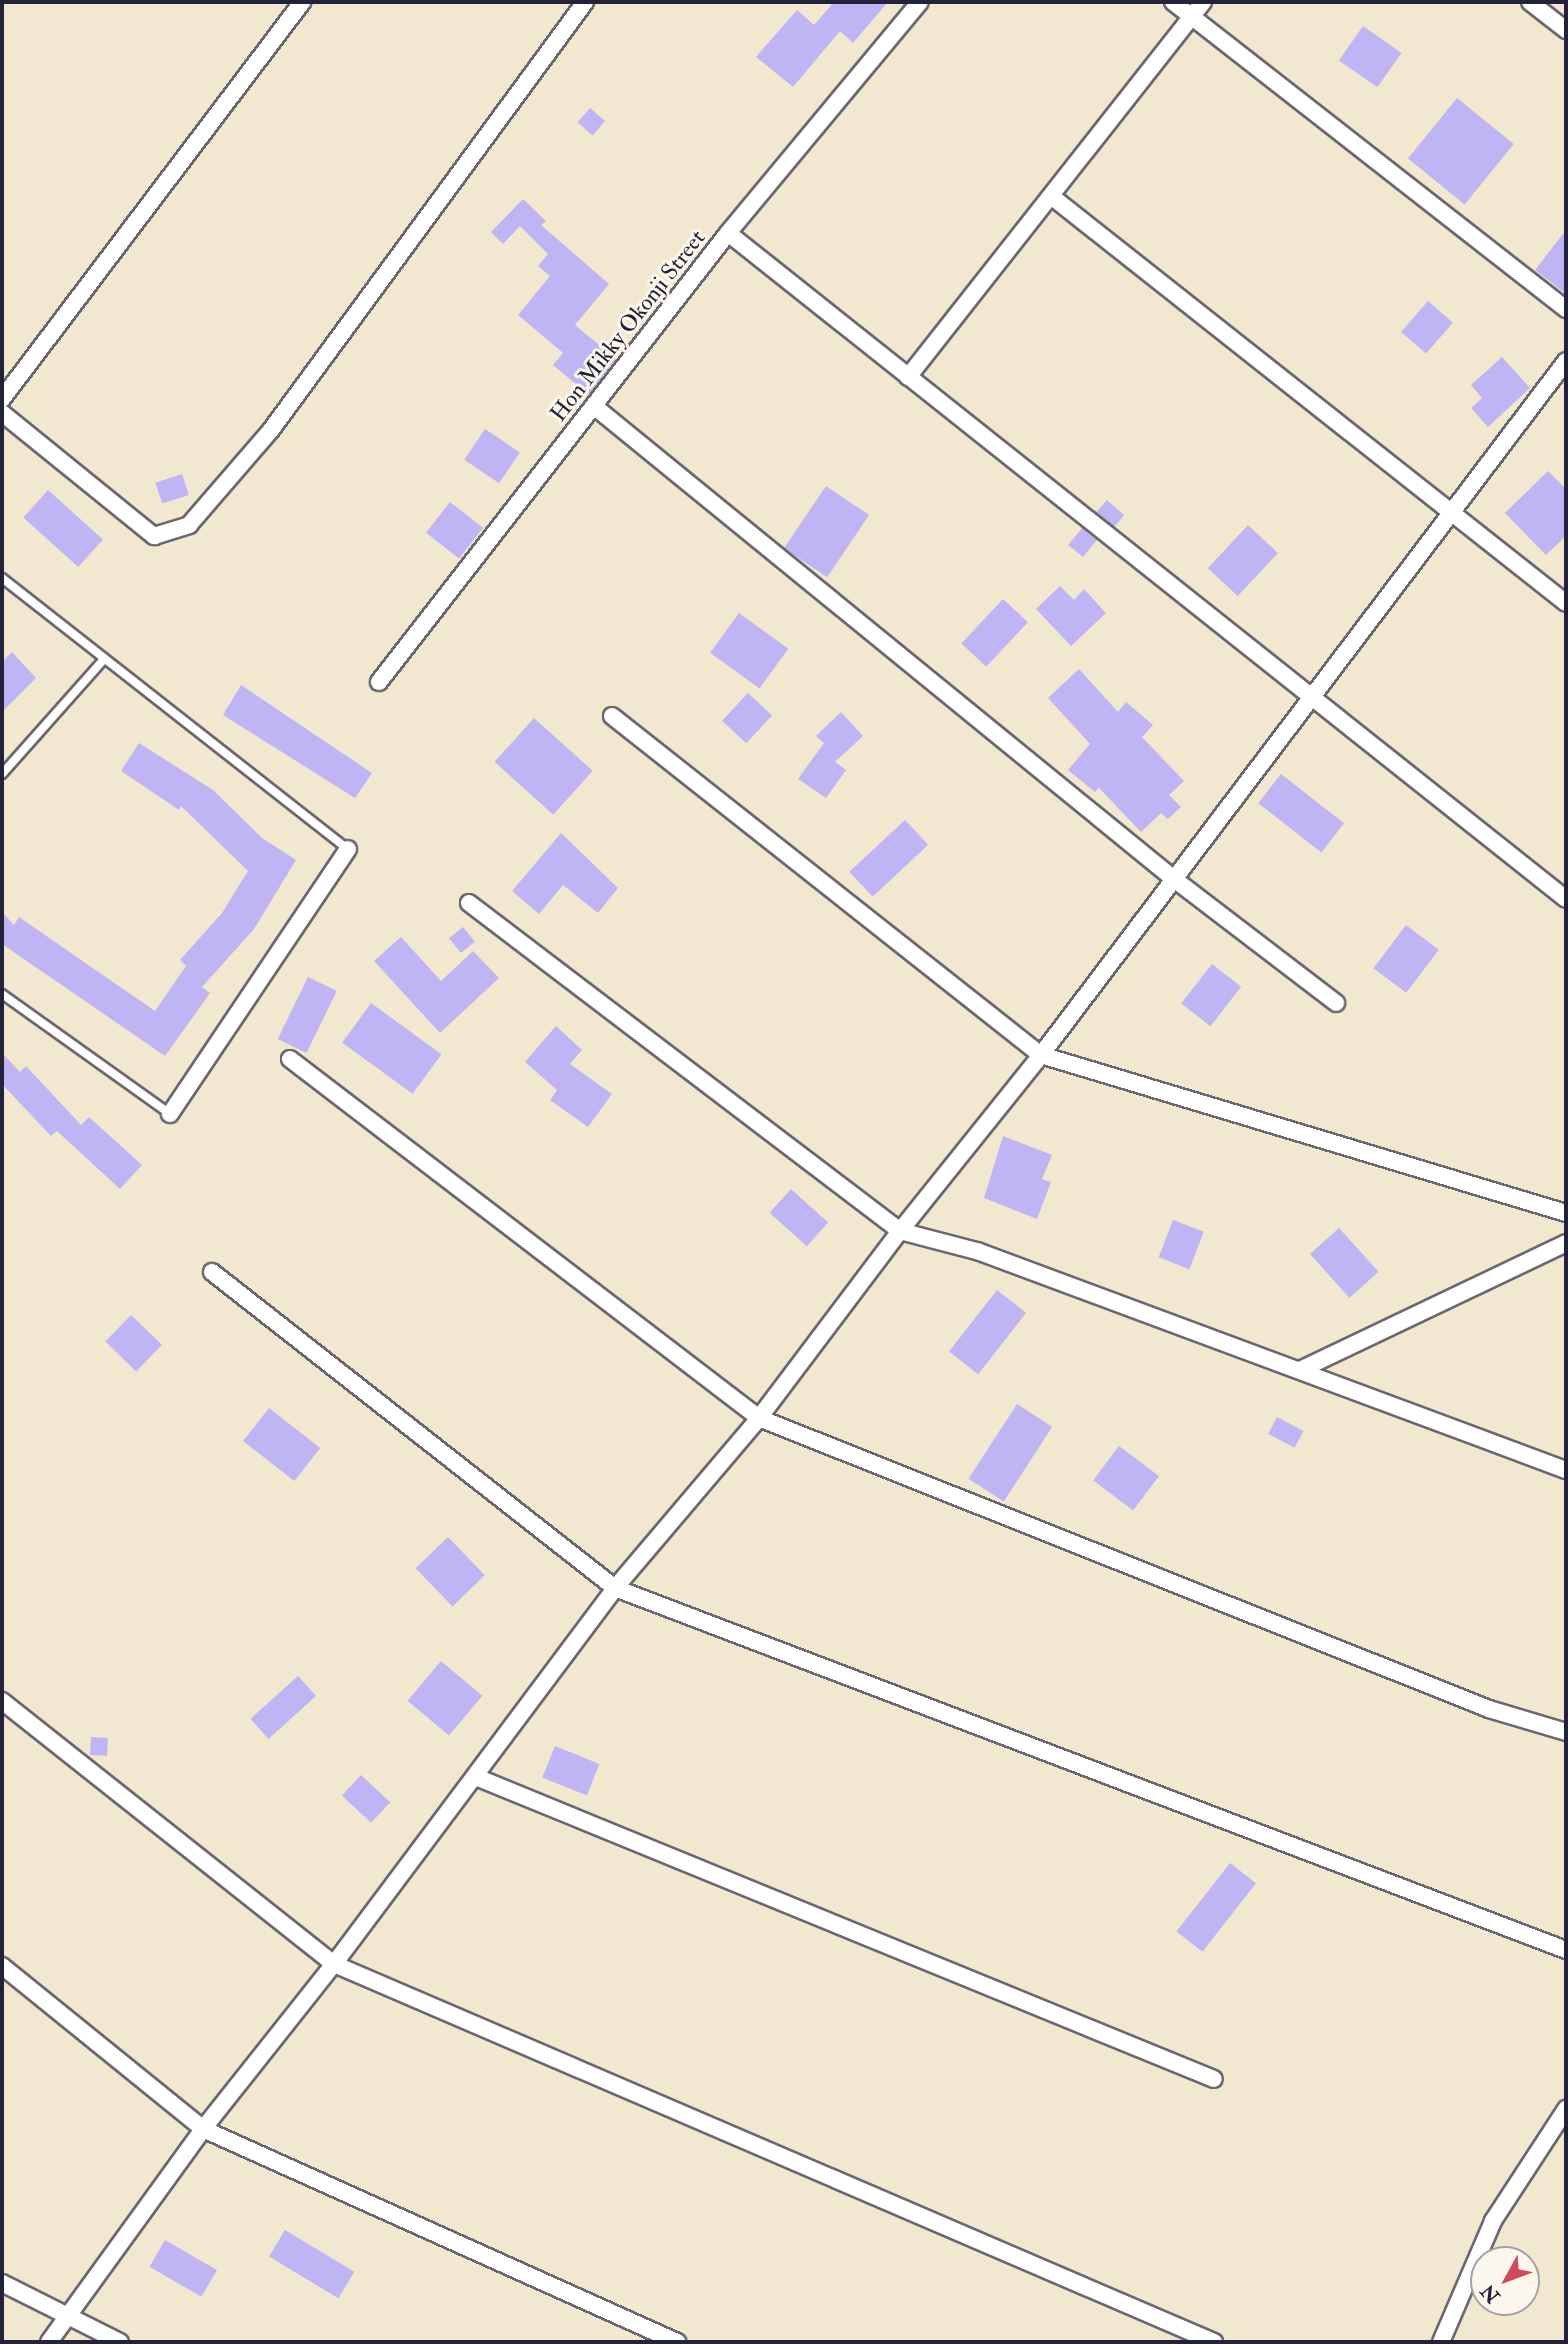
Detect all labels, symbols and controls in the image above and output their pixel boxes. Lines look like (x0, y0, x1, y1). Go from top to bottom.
street label: Hon Mikky Okonji Street (545, 225, 711, 427)
north arrow (1470, 2246, 1540, 2316)
text: N (1476, 2279, 1505, 2308)

